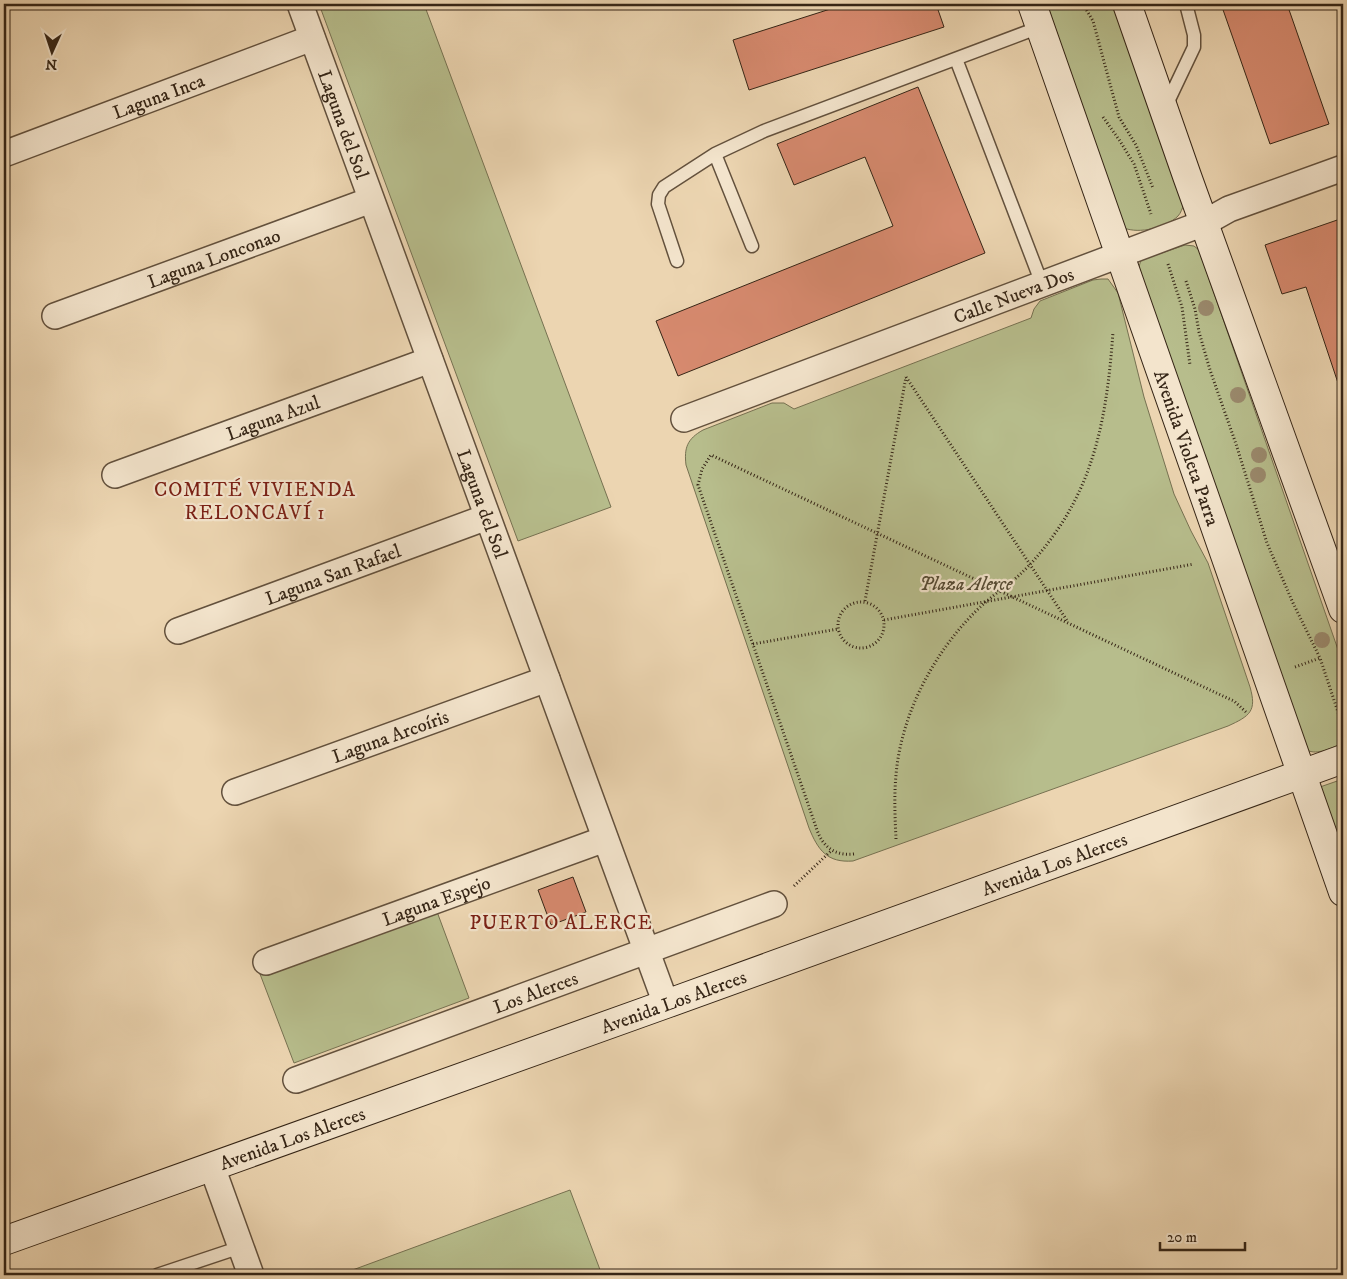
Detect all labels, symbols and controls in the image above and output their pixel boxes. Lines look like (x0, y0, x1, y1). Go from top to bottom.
north arrow (28, 28, 78, 78)
text: N (45, 55, 58, 73)
street label: Laguna del Sol (312, 67, 373, 183)
street label: Laguna Inca (110, 70, 208, 125)
street label: Laguna Lonconao (145, 224, 284, 294)
street label: Calle Nueva Dos (951, 263, 1077, 329)
street label: Avenida Violeta Parra (1148, 367, 1224, 529)
street label: Laguna Azul (224, 391, 323, 446)
street label: Laguna del Sol (451, 446, 512, 562)
district label: COMITÉ VIVIENDA RELONCAVÍ 1 (154, 478, 356, 526)
street label: Laguna San Rafael (262, 540, 405, 611)
park label: Plaza Alerce (919, 573, 1013, 596)
street label: Laguna Arcoíris (329, 706, 452, 769)
street label: Avenida Los Alerces (979, 828, 1131, 902)
street label: Laguna Espejo (379, 872, 494, 932)
district label: PUERTO ALERCE (469, 911, 653, 936)
street label: Avenida Los Alerces (598, 966, 750, 1039)
street label: Los Alerces (490, 967, 581, 1019)
street label: Avenida Los Alerces (217, 1103, 368, 1176)
scale bar (1160, 1219, 1244, 1251)
text: 20 m (1167, 1228, 1197, 1247)

